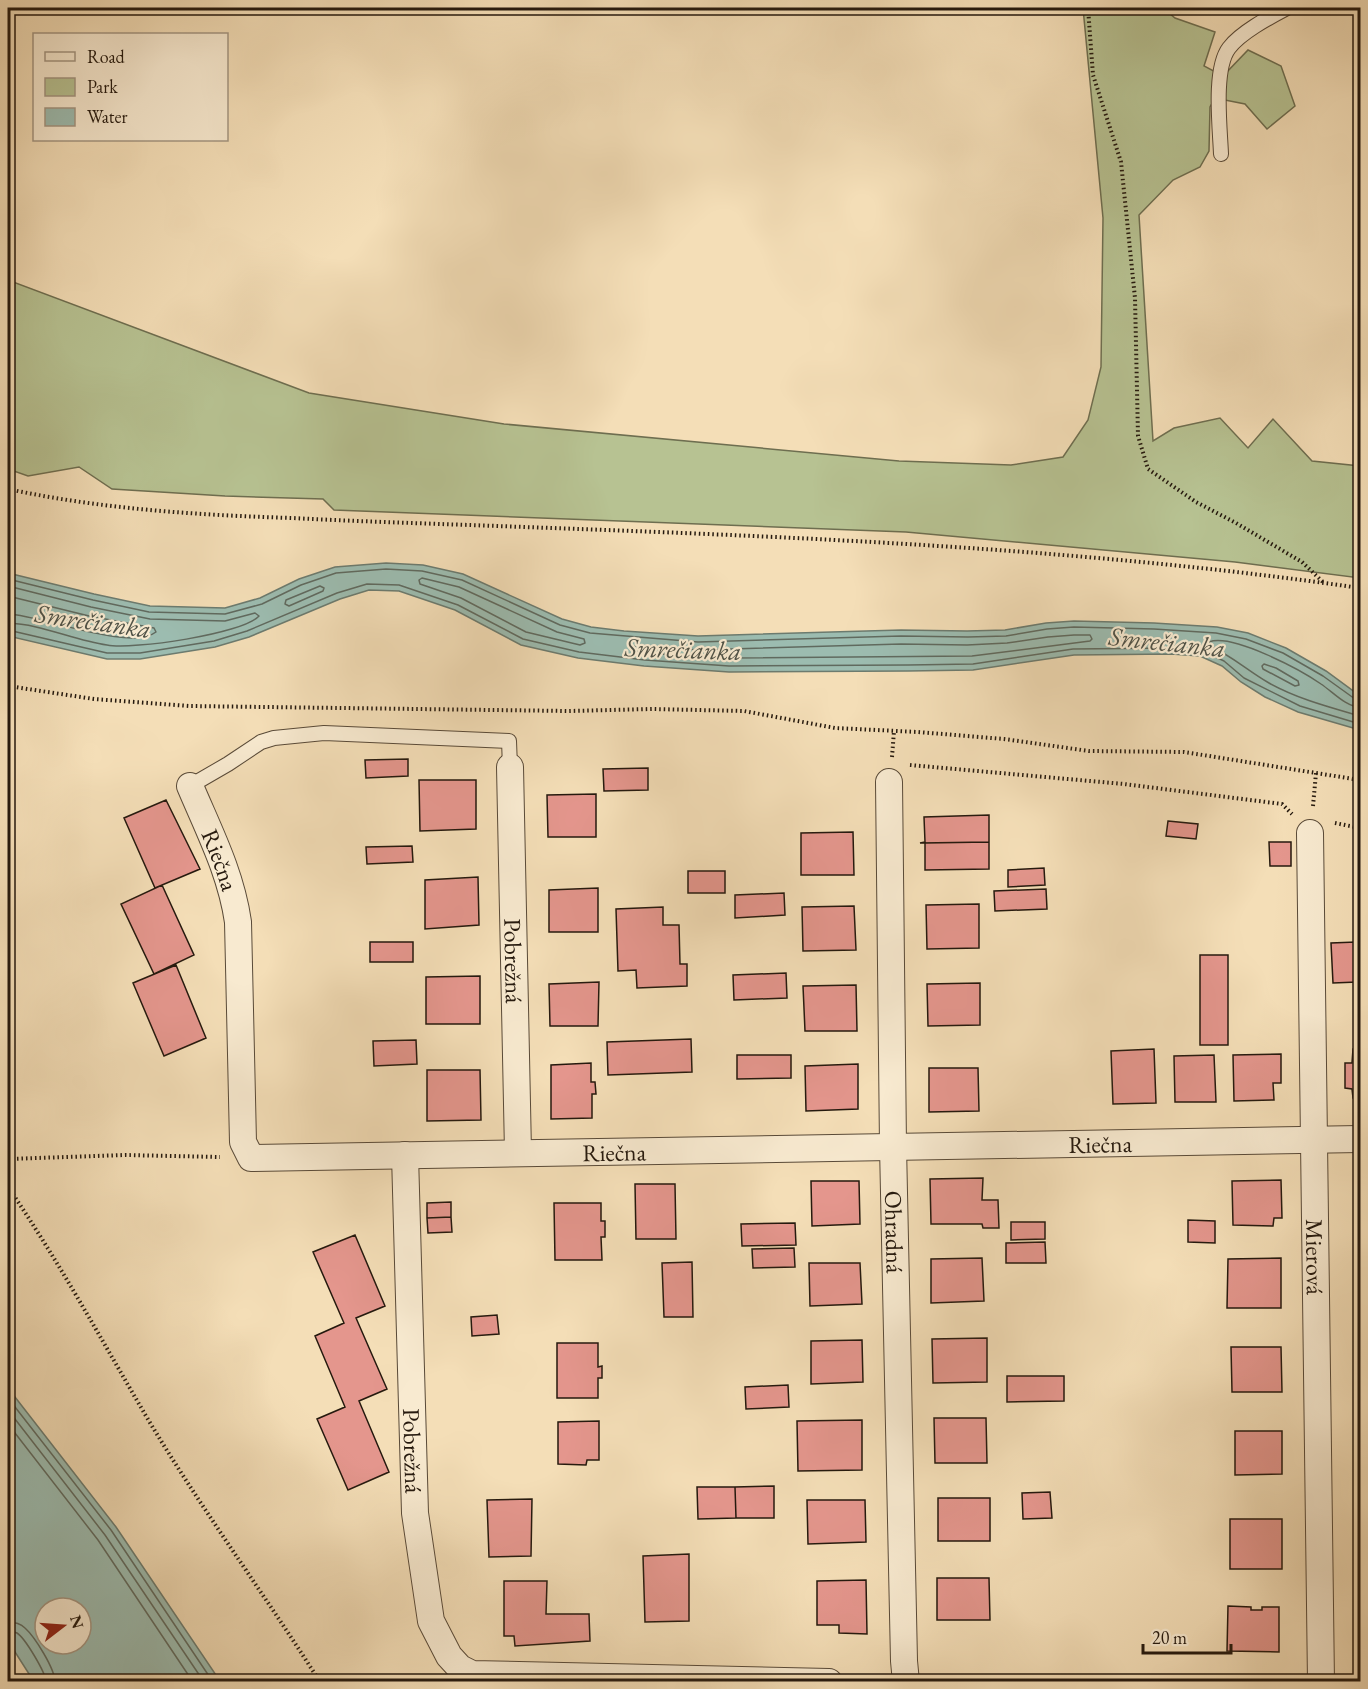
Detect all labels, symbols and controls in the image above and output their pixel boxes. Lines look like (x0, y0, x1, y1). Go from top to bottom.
legend (33, 33, 228, 141)
text: Road (87, 45, 126, 68)
text: Park (87, 75, 118, 98)
text: Water (87, 105, 128, 128)
water label: Smrečianka (32, 596, 153, 646)
water label: Smrečianka (1106, 619, 1227, 665)
water label: Smrečianka (623, 630, 742, 668)
street label: Riečna (195, 824, 246, 895)
street label: Pobrežná (498, 918, 530, 1004)
street label: Riečna (1068, 1127, 1133, 1159)
street label: Riečna (582, 1136, 647, 1168)
street label: Ohradná (878, 1190, 911, 1274)
street label: Mierová (1300, 1219, 1331, 1296)
street label: Pobrežná (397, 1408, 430, 1494)
north arrow (33, 1596, 93, 1656)
text: N (65, 1612, 89, 1631)
scale bar (1143, 1617, 1232, 1655)
text: 20 m (1152, 1626, 1187, 1649)

